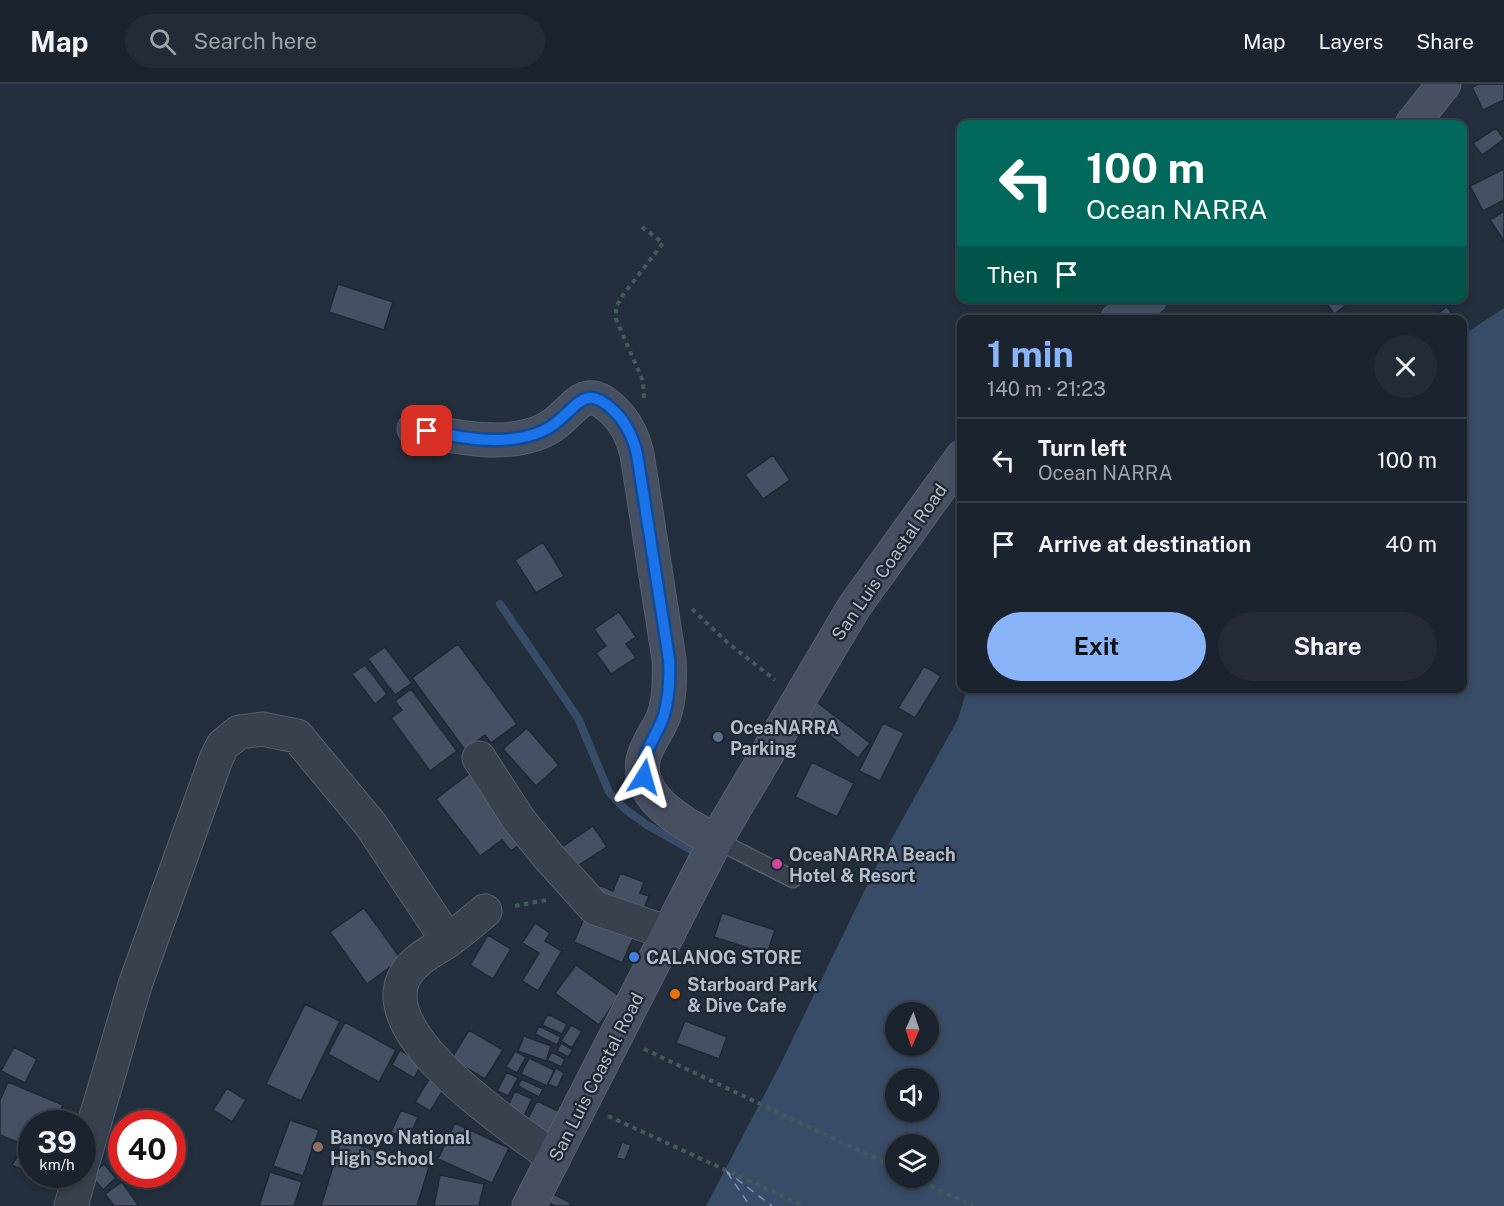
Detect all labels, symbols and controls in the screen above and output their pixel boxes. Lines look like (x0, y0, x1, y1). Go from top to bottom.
search box (125, 14, 545, 68)
text: Map (30, 25, 89, 58)
icon: search (146, 25, 179, 58)
text: Search here (194, 28, 317, 54)
text: Map (1243, 29, 1286, 54)
text: Layers (1319, 29, 1383, 54)
text: Share (1416, 29, 1474, 54)
text: 100 m (1086, 143, 1205, 192)
icon: left (987, 144, 1065, 222)
text: Ocean NARRA (1086, 193, 1268, 225)
icon: arrive (1050, 258, 1083, 291)
text: Then (987, 262, 1038, 288)
text: 1 min (987, 333, 1074, 375)
button: close (1374, 335, 1437, 398)
text: 140 m · 21:23 (987, 377, 1106, 401)
pin (401, 405, 452, 456)
icon: arrive (410, 414, 443, 447)
text: Turn left (1038, 435, 1127, 461)
icon: left (987, 444, 1020, 477)
text: 100 m (1377, 447, 1437, 473)
text: Ocean NARRA (1038, 461, 1173, 485)
street label: San Luis Coastal Road (827, 480, 951, 644)
icon: arrive (987, 528, 1020, 561)
text: Arrive at destination (1038, 531, 1251, 557)
text: 40 m (1385, 531, 1437, 557)
button: Exit (987, 612, 1206, 681)
button: Share (1218, 612, 1437, 681)
place label: OceaNARRA Parking (730, 717, 839, 759)
marker: OceaNARRA Parking (711, 730, 725, 744)
position arrow (612, 745, 676, 809)
place label: OceaNARRA Beach Hotel & Resort (789, 844, 956, 886)
marker: OceaNARRA Beach Hotel & Resort (770, 857, 784, 871)
place label: CALANOG STORE (646, 947, 802, 968)
marker: CALANOG STORE (627, 950, 641, 964)
place label: Starboard Park & Dive Cafe (687, 974, 818, 1016)
marker: Starboard Park & Dive Cafe (668, 987, 682, 1001)
street label: San Luis Coastal Road (544, 989, 648, 1165)
north arrow (885, 1002, 939, 1056)
map controls (885, 1002, 939, 1188)
button: sound (885, 1068, 939, 1122)
speed limit sign: 40 (108, 1110, 186, 1188)
text: 39 (37, 1124, 77, 1160)
place label: Banoyo National High School (330, 1127, 471, 1169)
button: layers (885, 1134, 939, 1188)
marker: Banoyo National High School (311, 1140, 325, 1154)
text: km/h (39, 1156, 75, 1173)

